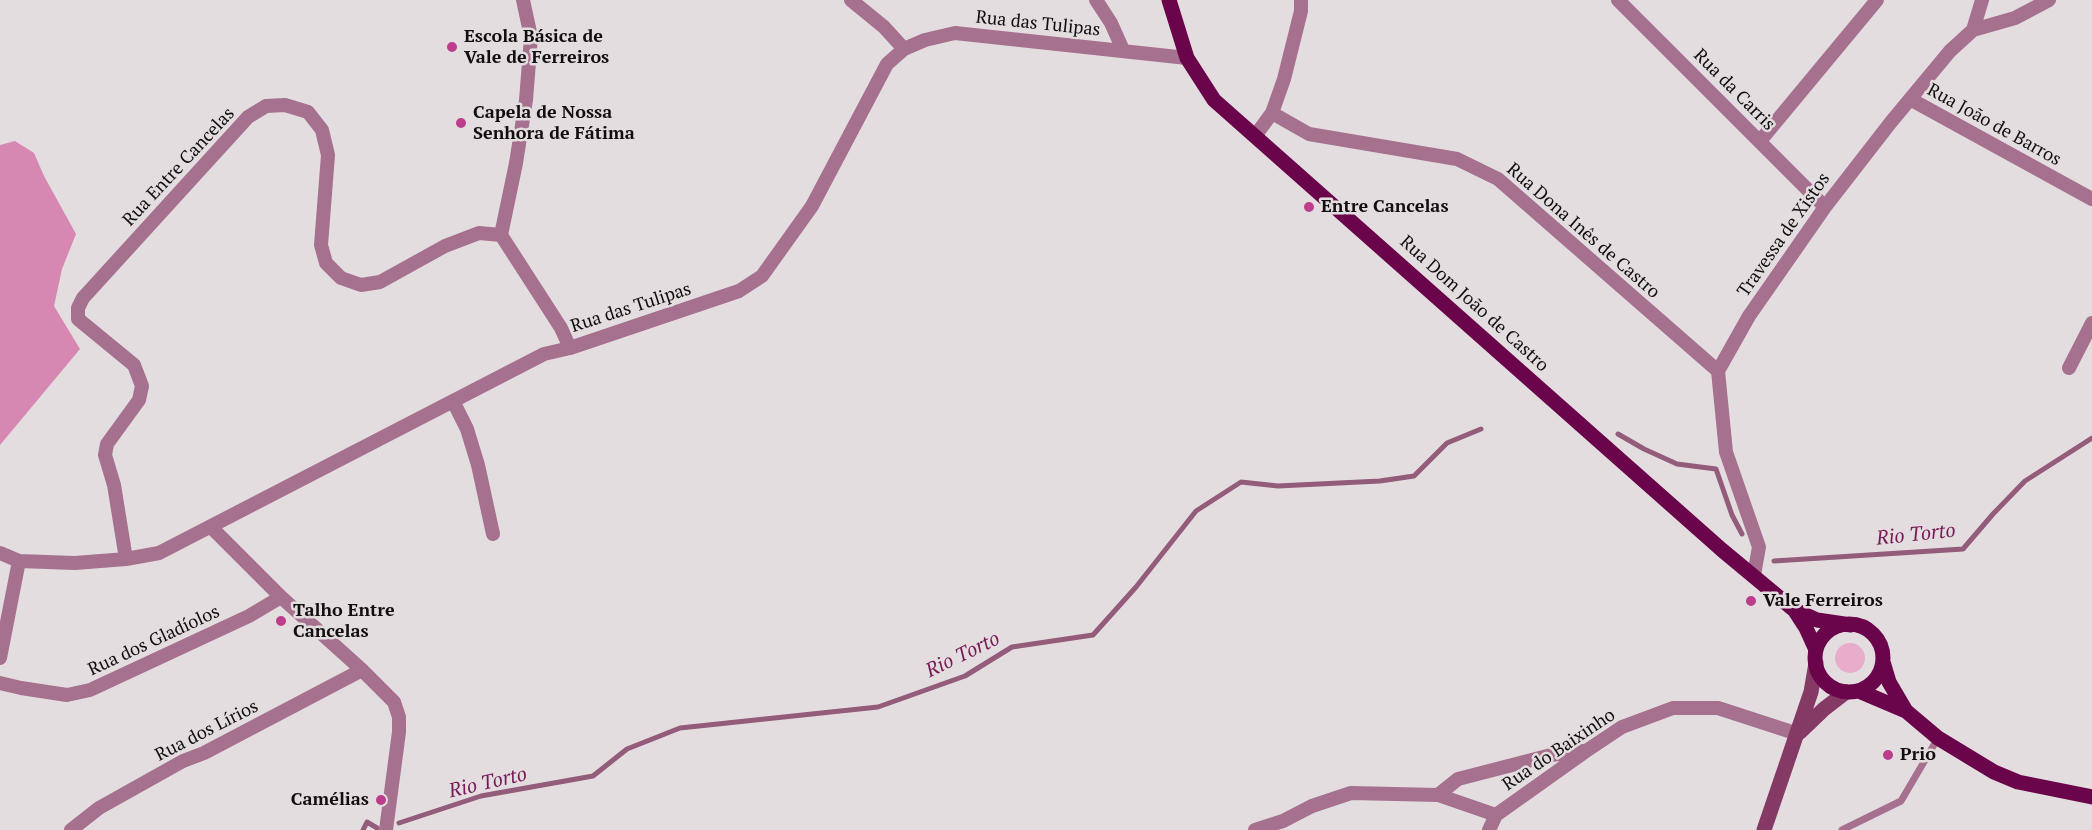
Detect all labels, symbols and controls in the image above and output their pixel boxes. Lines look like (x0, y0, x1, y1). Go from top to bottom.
street label: Rua das Tulipas (975, 7, 1101, 41)
place label: Escola Básica de Vale de Ferreiros (464, 26, 609, 68)
marker: Escola Básica de Vale de Ferreiros (445, 40, 459, 54)
street label: Rua da Carris (1689, 45, 1779, 135)
street label: Rua João de Barros (1923, 79, 2065, 171)
place label: Capela de Nossa Senhora de Fátima (473, 102, 635, 144)
street label: Rua Entre Cancelas (119, 103, 239, 231)
marker: Capela de Nossa Senhora de Fátima (454, 116, 468, 130)
street label: Rua Dona Inês de Castro (1502, 159, 1664, 303)
street label: Travessa de Xistos (1733, 169, 1835, 301)
place label: Entre Cancelas (1321, 196, 1449, 218)
marker: Entre Cancelas (1302, 200, 1316, 214)
street label: Rua Dom João de Castro (1395, 231, 1553, 377)
street label: Rua das Tulipas (568, 278, 694, 338)
water label: Rio Torto (1875, 519, 1957, 551)
place label: Vale Ferreiros (1763, 590, 1883, 612)
marker: Vale Ferreiros (1744, 594, 1758, 608)
place label: Talho Entre Cancelas (293, 600, 395, 642)
street label: Rua dos Gladíolos (85, 601, 223, 681)
marker: Talho Entre Cancelas (274, 614, 288, 628)
water label: Rio Torto (922, 627, 1004, 683)
street label: Rua dos Lírios (152, 696, 262, 766)
street label: Rua do Baixinho (1499, 704, 1619, 796)
place label: Prio (1900, 744, 1936, 766)
marker: Prio (1881, 748, 1895, 762)
water label: Rio Torto (447, 762, 529, 804)
place label: Camélias (291, 789, 369, 811)
marker: Camélias (374, 793, 388, 807)

